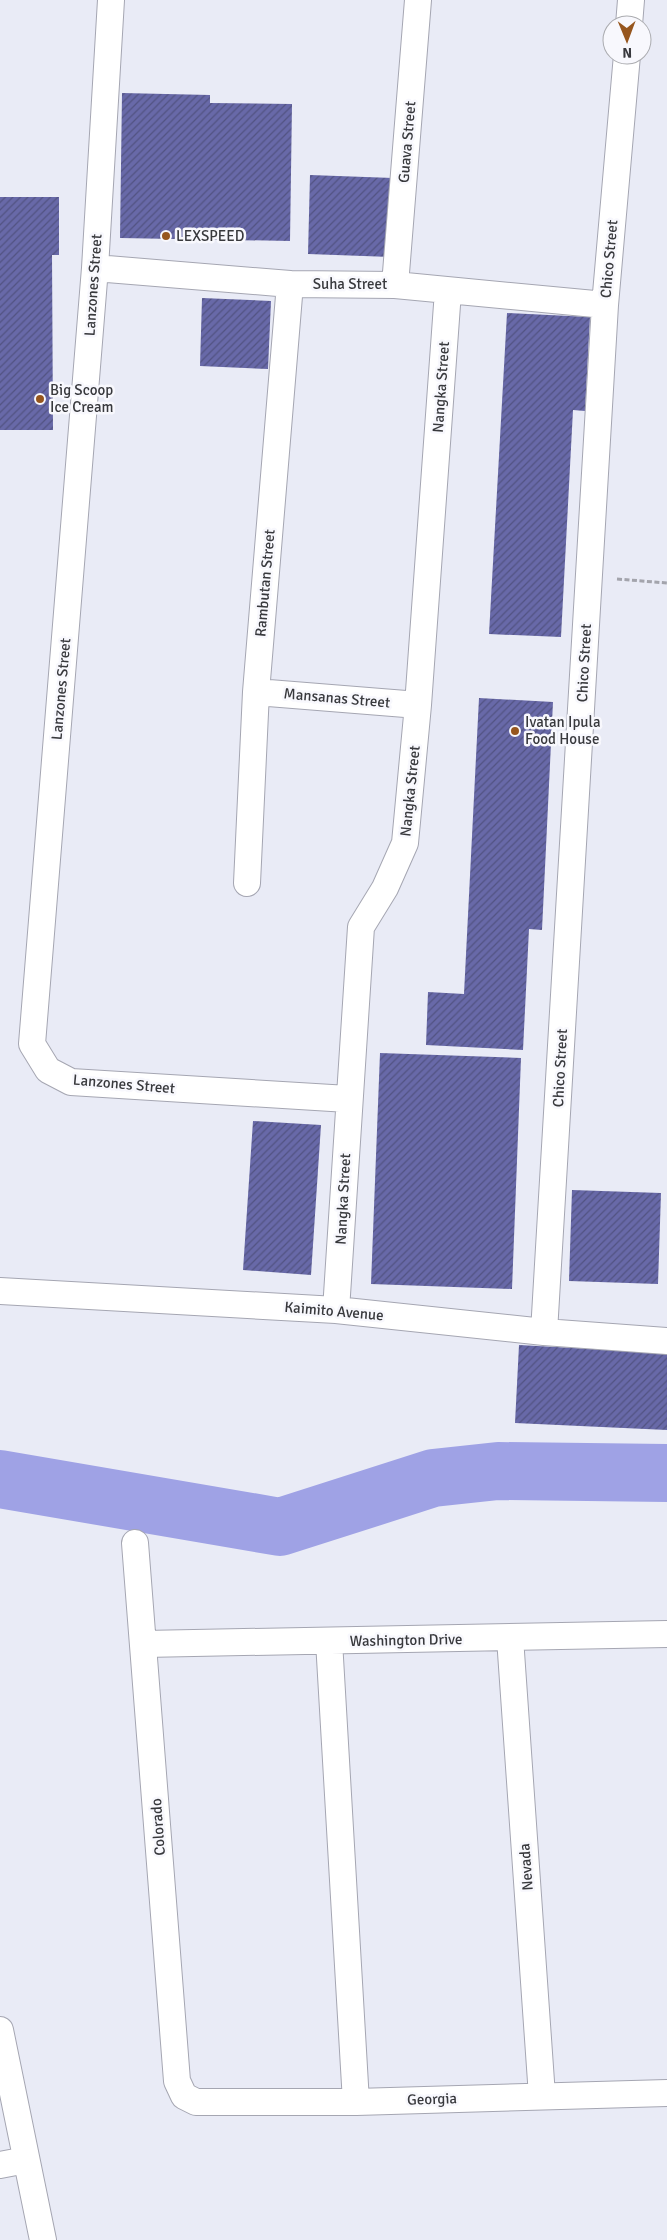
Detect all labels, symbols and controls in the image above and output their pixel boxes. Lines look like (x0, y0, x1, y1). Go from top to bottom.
north arrow (602, 15, 652, 65)
text: N (622, 44, 632, 61)
street label: Guava Street (394, 100, 420, 184)
street label: Chico Street (597, 219, 621, 299)
place label: LEXSPEED (176, 227, 245, 245)
marker: LEXSPEED (160, 230, 172, 242)
street label: Lanzones Street (80, 233, 106, 337)
street label: Suha Street (313, 275, 387, 293)
street label: Nangka Street (429, 341, 453, 433)
place label: Big Scoop Ice Cream (50, 381, 114, 416)
marker: Big Scoop Ice Cream (34, 393, 46, 405)
street label: Rambutan Street (251, 528, 279, 638)
street label: Chico Street (573, 623, 595, 703)
street label: Lanzones Street (48, 637, 74, 741)
street label: Mansanas Street (283, 684, 391, 712)
place label: Ivatan Ipula Food House (525, 713, 601, 748)
marker: Ivatan Ipula Food House (509, 725, 521, 737)
street label: Nangka Street (396, 745, 424, 837)
street label: Chico Street (549, 1028, 571, 1108)
street label: Lanzones Street (72, 1071, 176, 1097)
street label: Nangka Street (332, 1153, 354, 1245)
street label: Kaimito Avenue (284, 1298, 384, 1324)
street label: Washington Drive (350, 1630, 462, 1650)
street label: Colorado (147, 1797, 169, 1856)
street label: Nevada (515, 1843, 537, 1891)
street label: Georgia (407, 2089, 457, 2109)

